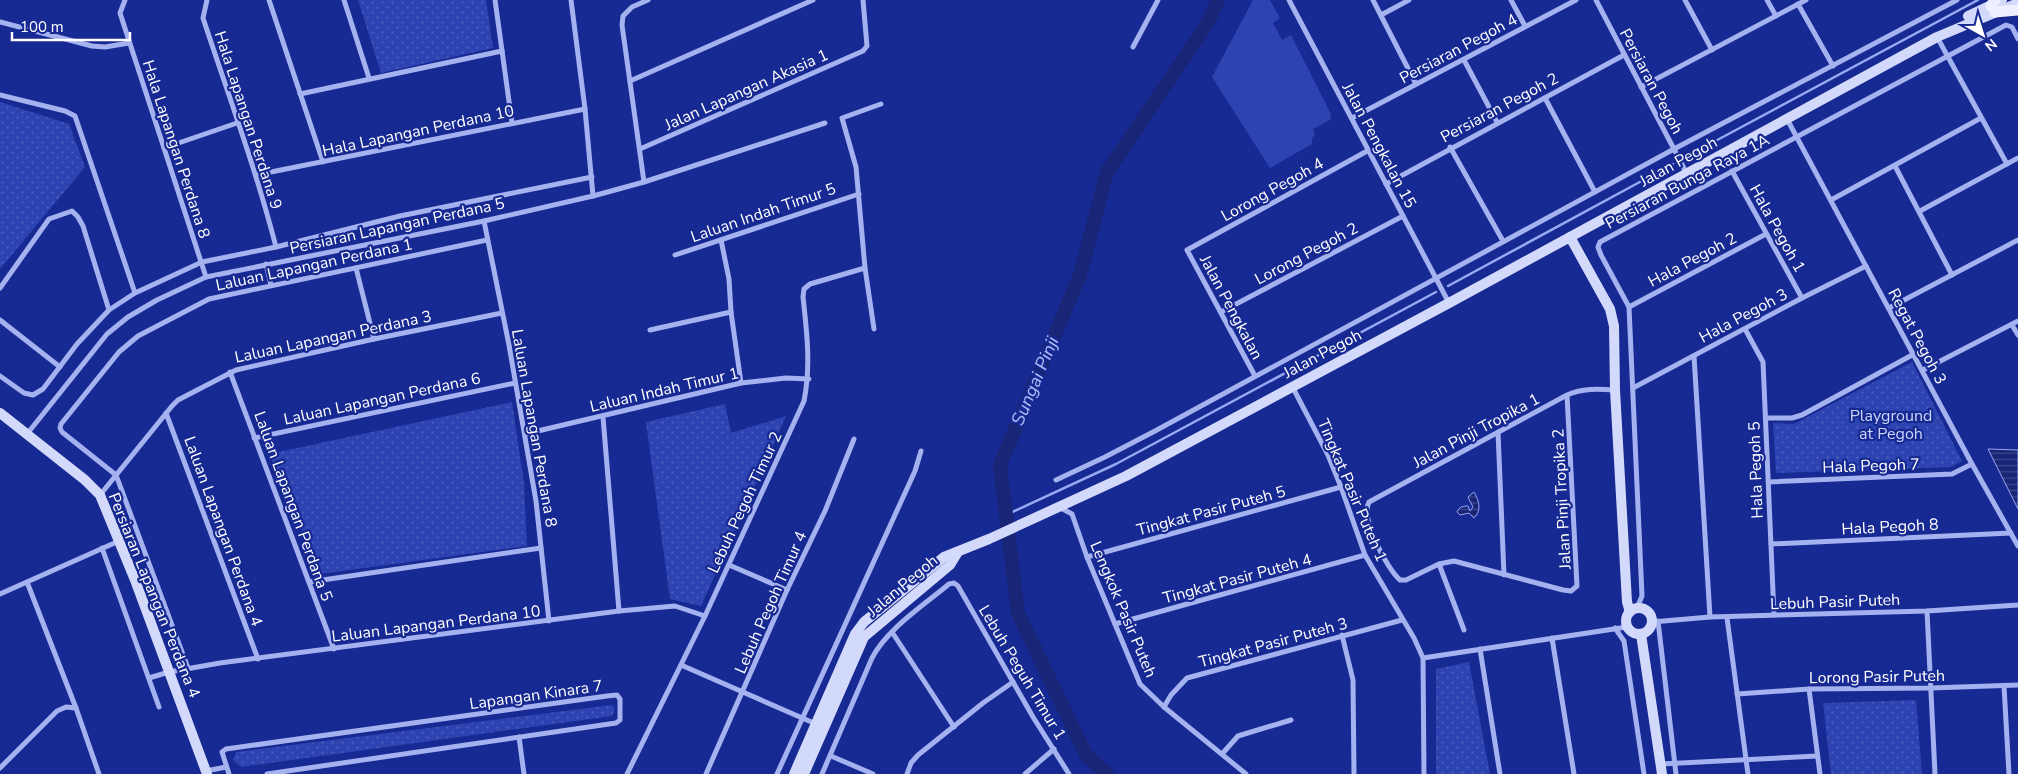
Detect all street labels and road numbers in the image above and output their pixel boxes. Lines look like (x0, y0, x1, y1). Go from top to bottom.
street label: Persiaran Pegoh 4 (1396, 8, 1522, 89)
street label: Persiaran Pegoh (1614, 25, 1688, 138)
street label: Hala Lapangan Perdana 9 (209, 28, 287, 212)
street label: Jalan Lapangan Akasia 1 (660, 44, 832, 136)
street label: Hala Lapangan Perdana 8 (137, 57, 215, 241)
street label: Persiaran Pegoh 2 (1437, 68, 1562, 148)
street label: Jalan Pengkalan 15 (1336, 78, 1421, 212)
street label: Hala Lapangan Perdana 10 (320, 100, 516, 162)
street label: Persiaran Bunga Raya 1A (1602, 129, 1774, 235)
street label: Jalan Pegoh (1635, 131, 1721, 193)
street label: Lorong Pegoh 4 (1217, 152, 1328, 227)
street label: Laluan Indah Timur 5 (688, 178, 839, 248)
street label: Hala Pegoh 1 (1744, 181, 1810, 276)
street label: Persiaran Lapangan Perdana 5 (288, 192, 507, 260)
street label: Lorong Pegoh 2 (1251, 217, 1362, 290)
street label: Hala Pegoh 2 (1644, 227, 1741, 292)
street label: Laluan Lapangan Perdana 1 (214, 233, 415, 297)
street label: Jalan Pengkalan (1194, 250, 1268, 364)
street label: Hala Pegoh 3 (1695, 283, 1792, 348)
street label: Regat Pegoh 3 (1883, 285, 1952, 388)
street label: Laluan Lapangan Perdana 3 (233, 305, 434, 369)
street label: Jalan Pegoh (1279, 324, 1365, 384)
street label: Laluan Lapangan Perdana 8 (506, 327, 562, 529)
street label: Laluan Indah Timur 1 (588, 362, 741, 418)
street label: Laluan Lapangan Perdana 6 (282, 367, 483, 431)
street label: Jalan Pinji Tropika 1 (1408, 388, 1544, 474)
street label: Laluan Lapangan Perdana 5 (248, 408, 338, 604)
street label: Tingkat Pasir Puteh 1 (1312, 416, 1392, 565)
street label: Hala Pegoh 5 (1743, 421, 1769, 519)
street label: Lebuh Pegoh Timur 2 (702, 428, 787, 577)
street label: Jalan Pinji Tropika 2 (1547, 428, 1577, 571)
street label: Laluan Lapangan Perdana 4 (178, 433, 268, 630)
street label: Hala Pegoh 7 (1822, 453, 1920, 479)
street label: Tingkat Pasir Puteh 5 (1134, 481, 1288, 541)
street label: Persiaran Lapangan Perdana 4 (103, 490, 205, 702)
street label: Hala Pegoh 8 (1841, 513, 1939, 541)
street label: Lebuh Pegoh Timur 4 (730, 527, 812, 677)
street label: Lengkok Pasir Puteh (1084, 538, 1162, 681)
street label: Tingkat Pasir Puteh 4 (1160, 548, 1314, 609)
street label: Jalan Pegoh (862, 550, 943, 622)
street label: Lebuh Pasir Puteh (1770, 589, 1900, 615)
street label: Laluan Lapangan Perdana 10 (330, 600, 542, 648)
street label: Lebuh Peguh Timur 1 (973, 601, 1071, 744)
street label: Tingkat Pasir Puteh 3 (1196, 613, 1350, 673)
street label: Lorong Pasir Puteh (1809, 665, 1945, 689)
street label: Lapangan Kinara 7 (468, 675, 604, 715)

